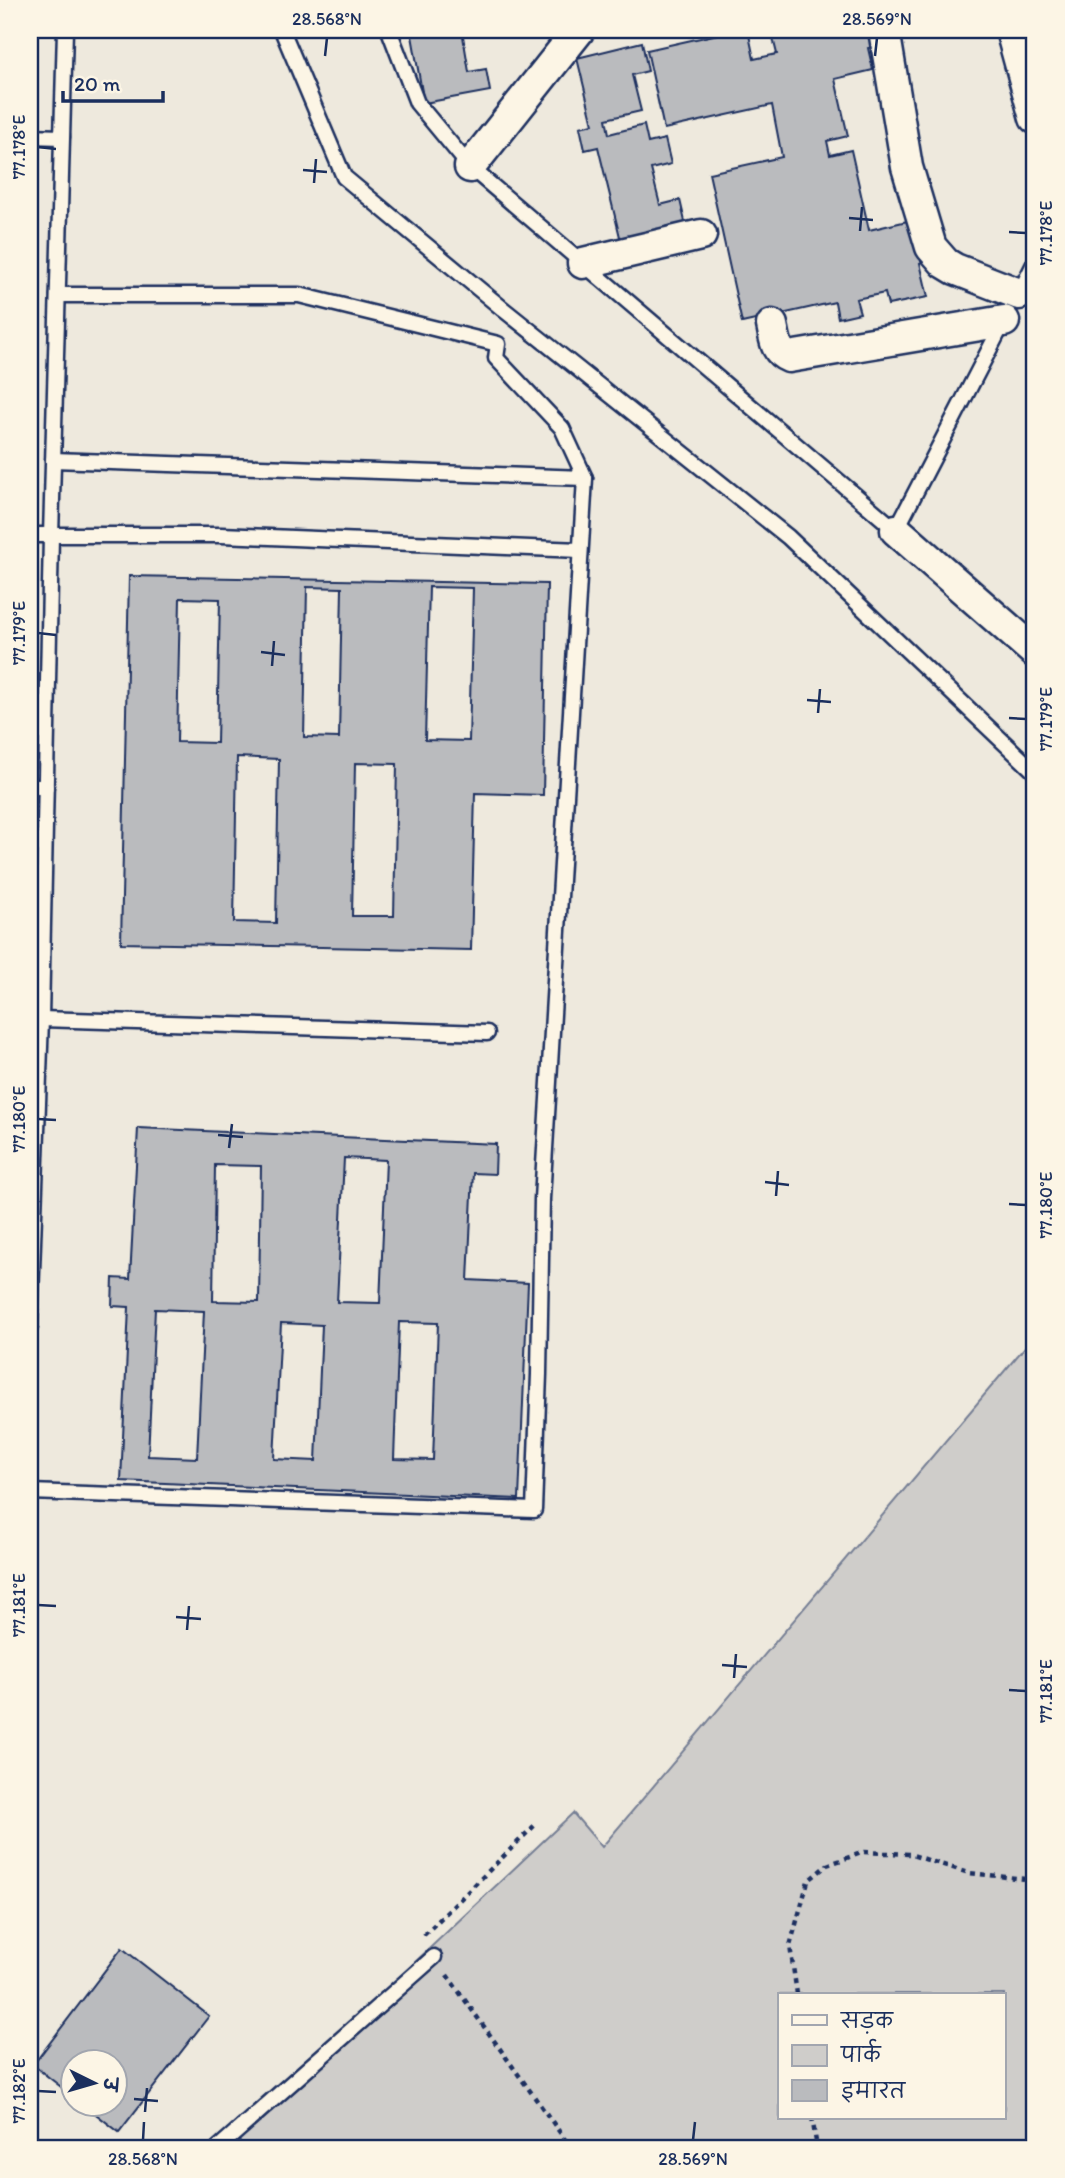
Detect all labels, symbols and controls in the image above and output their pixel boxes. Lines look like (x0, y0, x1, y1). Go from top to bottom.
text: 28.568°N (292, 8, 362, 30)
text: 28.569°N (842, 8, 912, 30)
scale bar (63, 60, 163, 104)
text: 20 m (74, 71, 121, 96)
text: 77.178°E (8, 115, 30, 179)
text: 77.178°E (1035, 201, 1057, 265)
text: 77.179°E (8, 601, 30, 665)
text: 77.179°E (1035, 687, 1057, 751)
text: 77.180°E (8, 1086, 30, 1152)
text: 77.180°E (1035, 1172, 1057, 1238)
text: 77.181°E (8, 1573, 30, 1637)
text: 77.181°E (1035, 1659, 1057, 1723)
legend (778, 1993, 1006, 2118)
text: सड़क (840, 2008, 894, 2034)
text: पार्क (840, 2038, 882, 2067)
north arrow (60, 2048, 130, 2118)
text: 77.182°E (8, 2058, 30, 2124)
text: उ (98, 2075, 123, 2094)
text: इमारत (841, 2078, 907, 2103)
text: 28.568°N (108, 2148, 178, 2170)
text: 28.569°N (658, 2148, 728, 2170)

